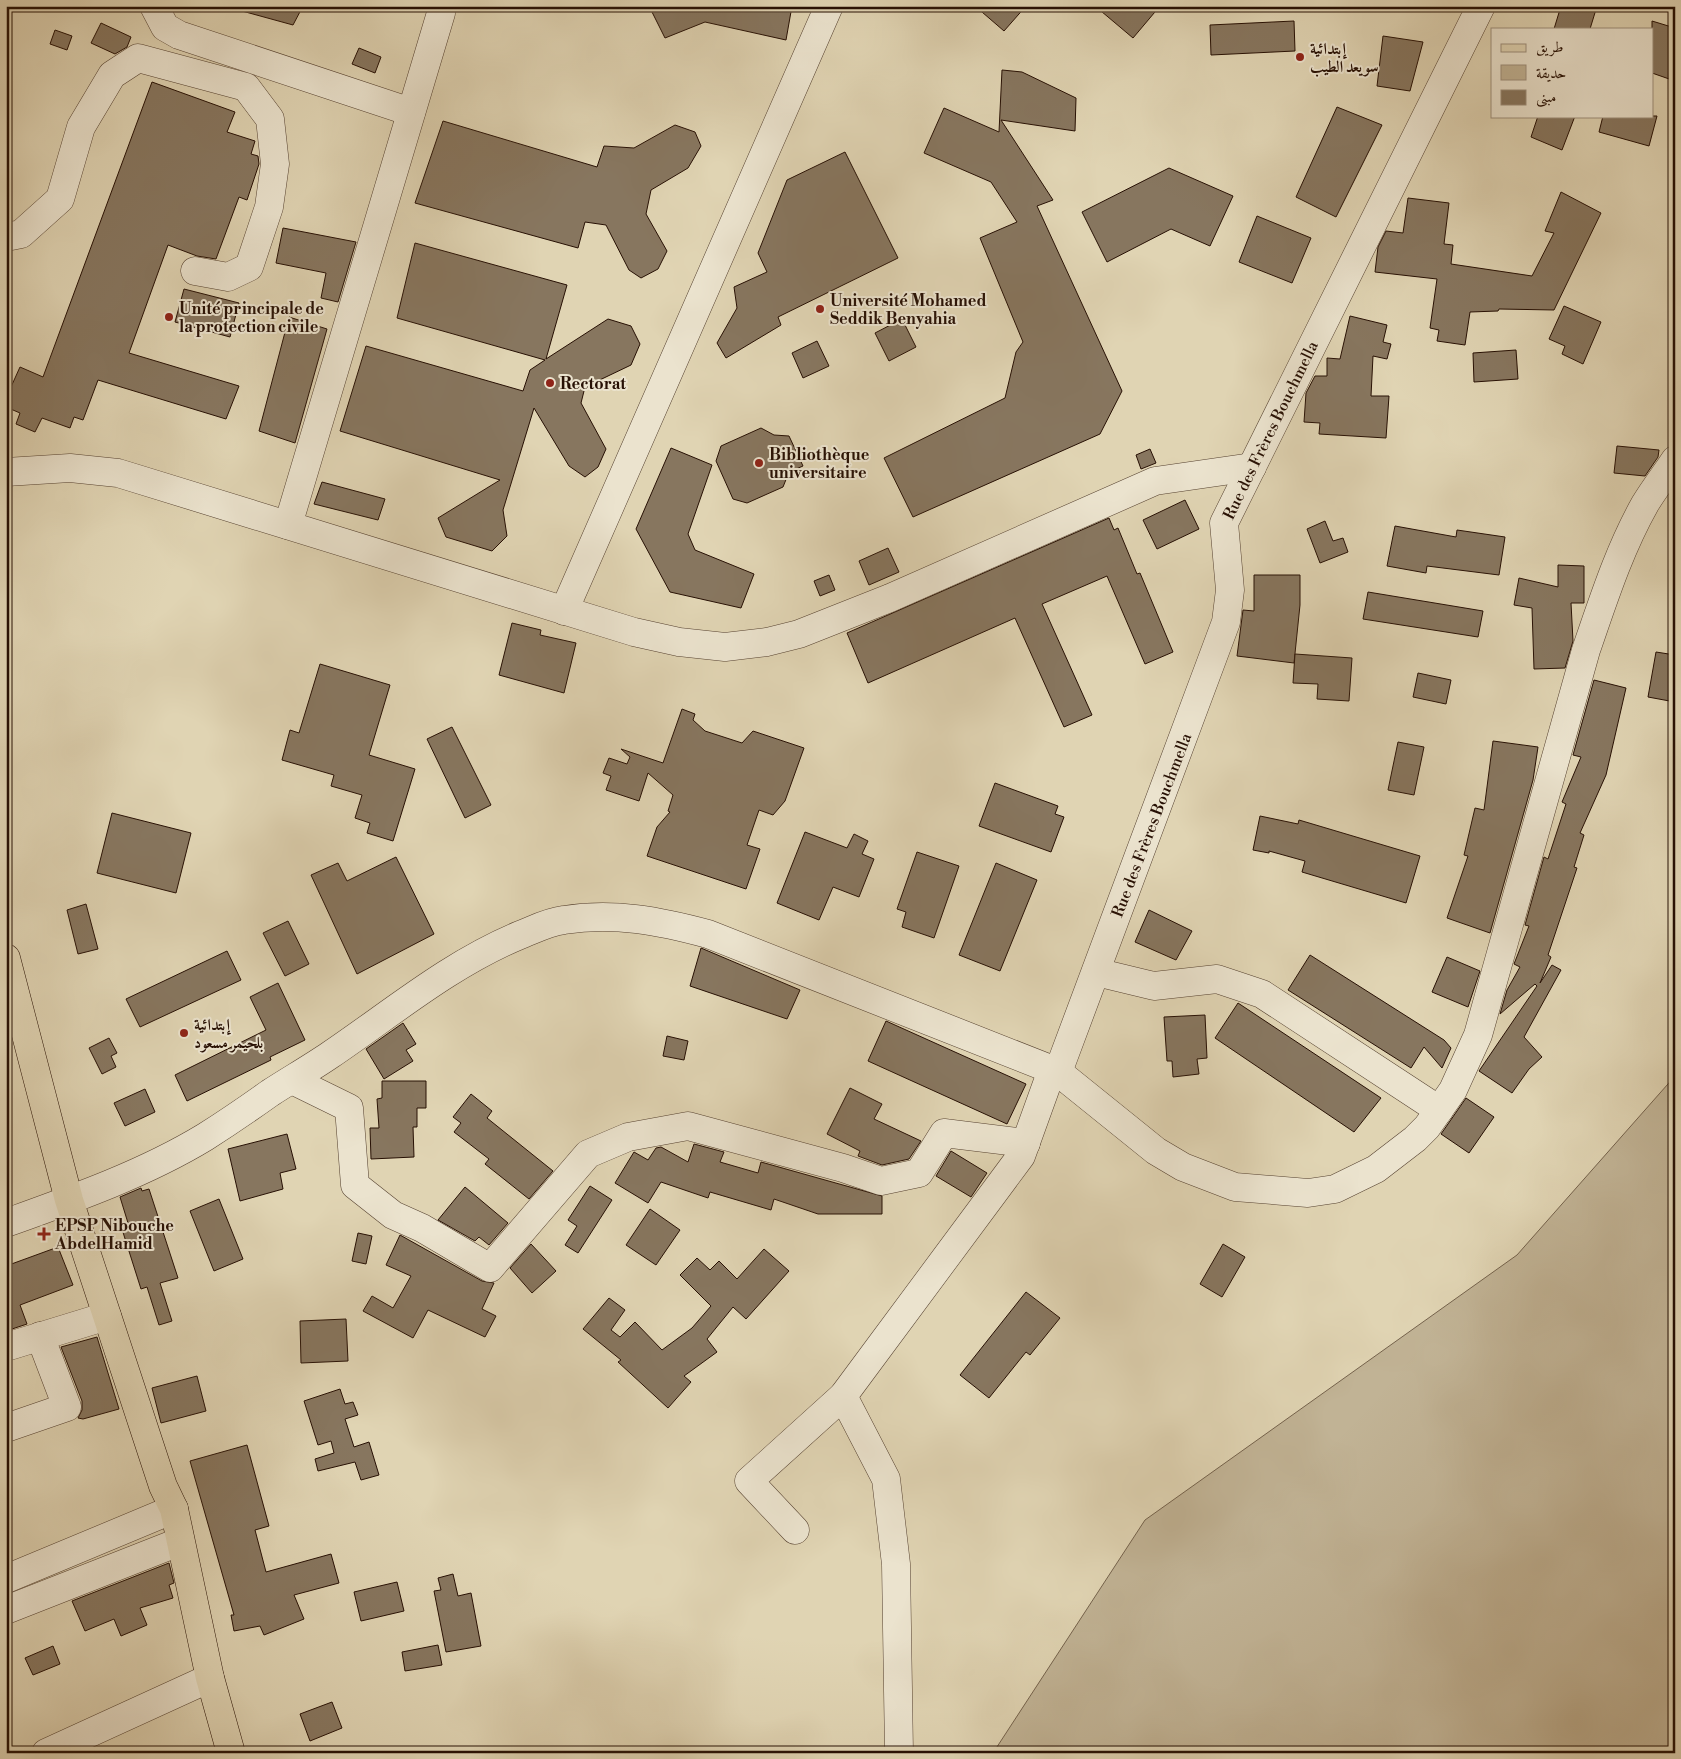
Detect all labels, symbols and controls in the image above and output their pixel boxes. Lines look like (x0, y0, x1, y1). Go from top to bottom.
legend (1491, 28, 1654, 118)
text: طريق (1536, 38, 1563, 57)
place label: إبتدائية سويعد الطيب (1310, 39, 1379, 77)
marker: إبتدائية سويعد الطيب (1294, 51, 1306, 63)
text: حديقة (1536, 64, 1566, 83)
text: مبنى (1536, 88, 1556, 108)
place label: Université Mohamed Seddik Benyahia (830, 291, 987, 329)
place label: Unité principale de la protection civile (179, 299, 324, 337)
marker: Université Mohamed Seddik Benyahia (814, 303, 826, 315)
marker: Unité principale de la protection civile (163, 311, 175, 323)
street label: Rue des Frères Bouchmella (1219, 337, 1323, 523)
place label: Rectorat (560, 374, 626, 394)
marker: Rectorat (544, 377, 556, 389)
place label: Bibliothèque universitaire (769, 445, 870, 483)
marker: Bibliothèque universitaire (753, 457, 765, 469)
street label: Rue des Frères Bouchmella (1107, 729, 1197, 920)
place label: إبتدائية بلحيمر مسعود (194, 1015, 263, 1053)
marker: إبتدائية بلحيمر مسعود (178, 1027, 190, 1039)
place label: EPSP Nibouche AbdelHamid (54, 1216, 174, 1254)
marker: EPSP Nibouche AbdelHamid (37, 1227, 51, 1241)

